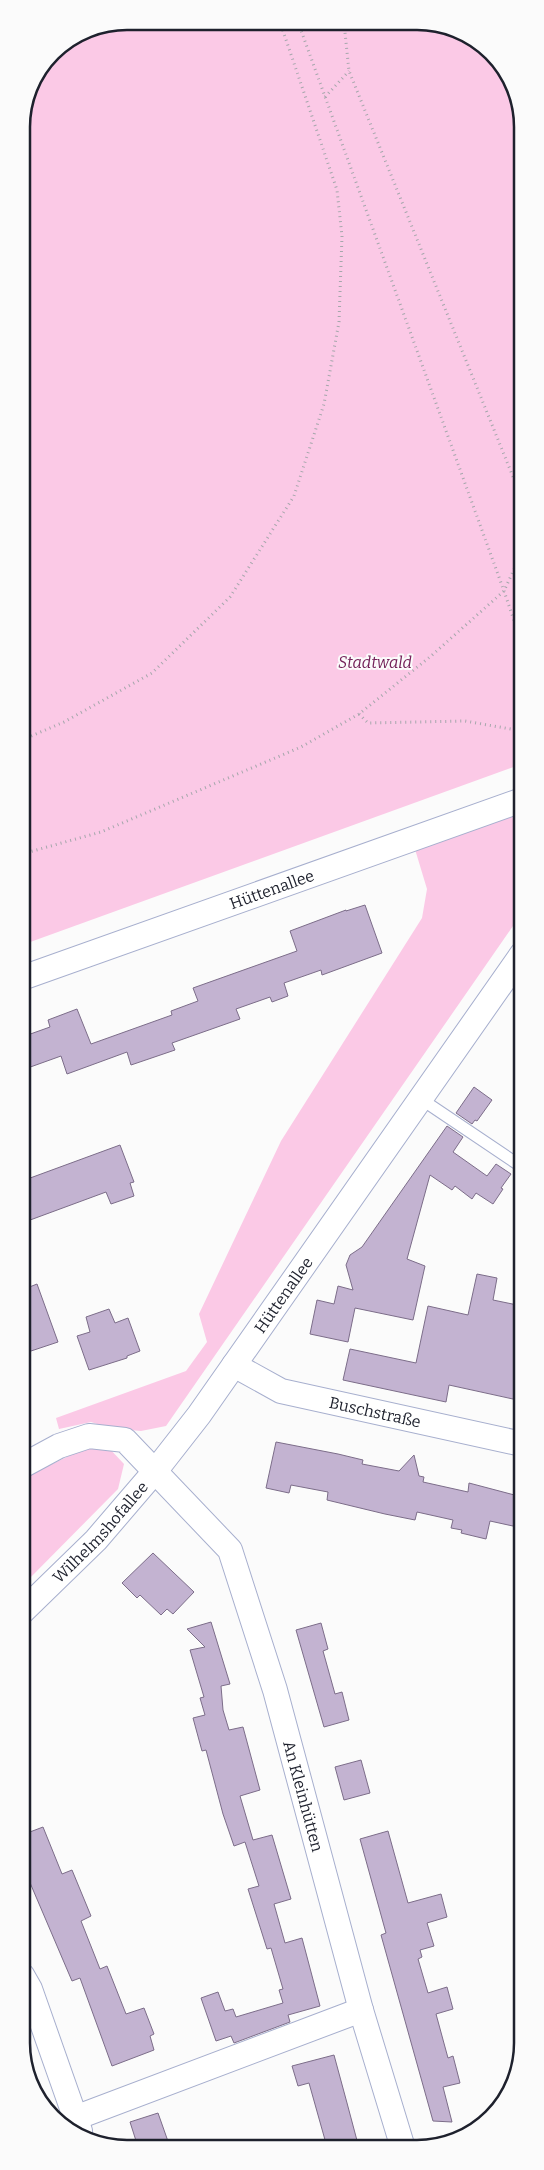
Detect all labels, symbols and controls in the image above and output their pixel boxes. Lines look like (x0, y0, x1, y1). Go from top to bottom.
park label: Stadtwald (338, 653, 412, 672)
street label: Hüttenallee (227, 866, 317, 913)
street label: Hüttenallee (250, 1253, 317, 1337)
street label: Buschstraße (327, 1393, 423, 1431)
street label: Wilhelmshofallee (49, 1478, 152, 1587)
street label: An Kleinhütten (279, 1739, 327, 1854)

